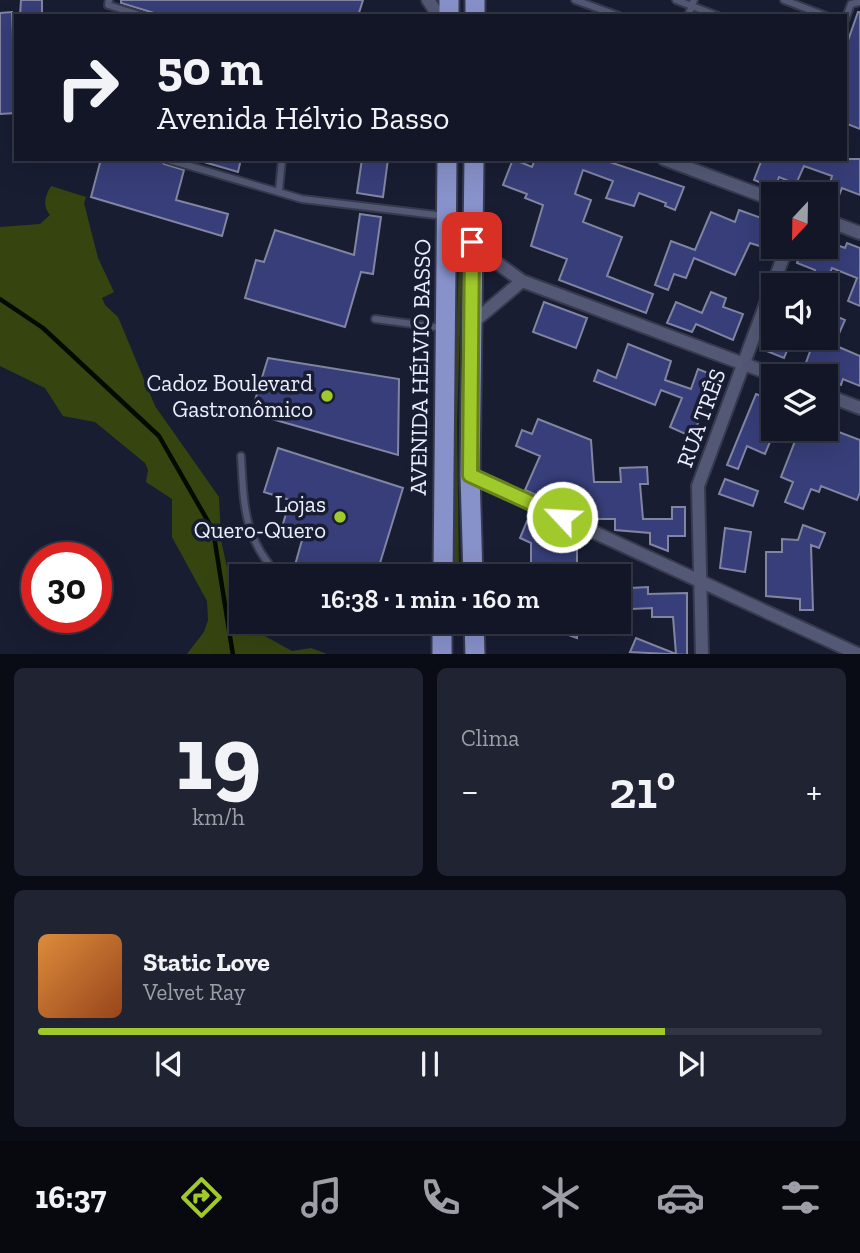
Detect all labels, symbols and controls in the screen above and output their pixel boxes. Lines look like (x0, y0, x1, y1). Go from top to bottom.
text: 50 m (157, 39, 263, 98)
icon: right (42, 42, 133, 133)
text: Avenida Hélvio Basso (157, 99, 449, 137)
north arrow (761, 182, 838, 259)
map controls (761, 182, 838, 441)
pin (442, 212, 502, 272)
icon: arrive (453, 223, 491, 261)
street label: AVENIDA HÉLVIO BASSO (404, 238, 436, 496)
button: sound (761, 273, 838, 350)
button: layers (761, 364, 838, 441)
street label: RUA TRÊS (670, 365, 732, 471)
place label: Cadoz Boulevard Gastronômico (147, 369, 313, 423)
marker: Cadoz Boulevard Gastronômico (319, 388, 335, 404)
position arrow (525, 480, 599, 554)
place label: Lojas Quero-Quero (194, 490, 326, 544)
marker: Lojas Quero-Quero (332, 509, 348, 525)
speed limit sign: 30 (21, 542, 112, 633)
text: 16:38 · 1 min · 160 m (321, 583, 539, 615)
text: 19 (176, 703, 261, 812)
text: Clima (461, 724, 519, 752)
text: 21° (609, 759, 676, 821)
text: − (461, 768, 479, 814)
text: + (806, 768, 822, 814)
text: km/h (192, 803, 245, 831)
text: Static Love (143, 946, 270, 978)
text: Velvet Ray (143, 978, 245, 1006)
icon: previous (150, 1045, 188, 1083)
icon: pause (411, 1045, 449, 1083)
icon: next (672, 1045, 710, 1083)
icon: directions (177, 1173, 226, 1222)
icon: music (297, 1173, 346, 1222)
icon: phone (416, 1173, 465, 1222)
icon: climate (536, 1173, 585, 1222)
icon: car (656, 1173, 705, 1222)
icon: filters (776, 1173, 825, 1222)
text: 16:37 (35, 1178, 106, 1216)

